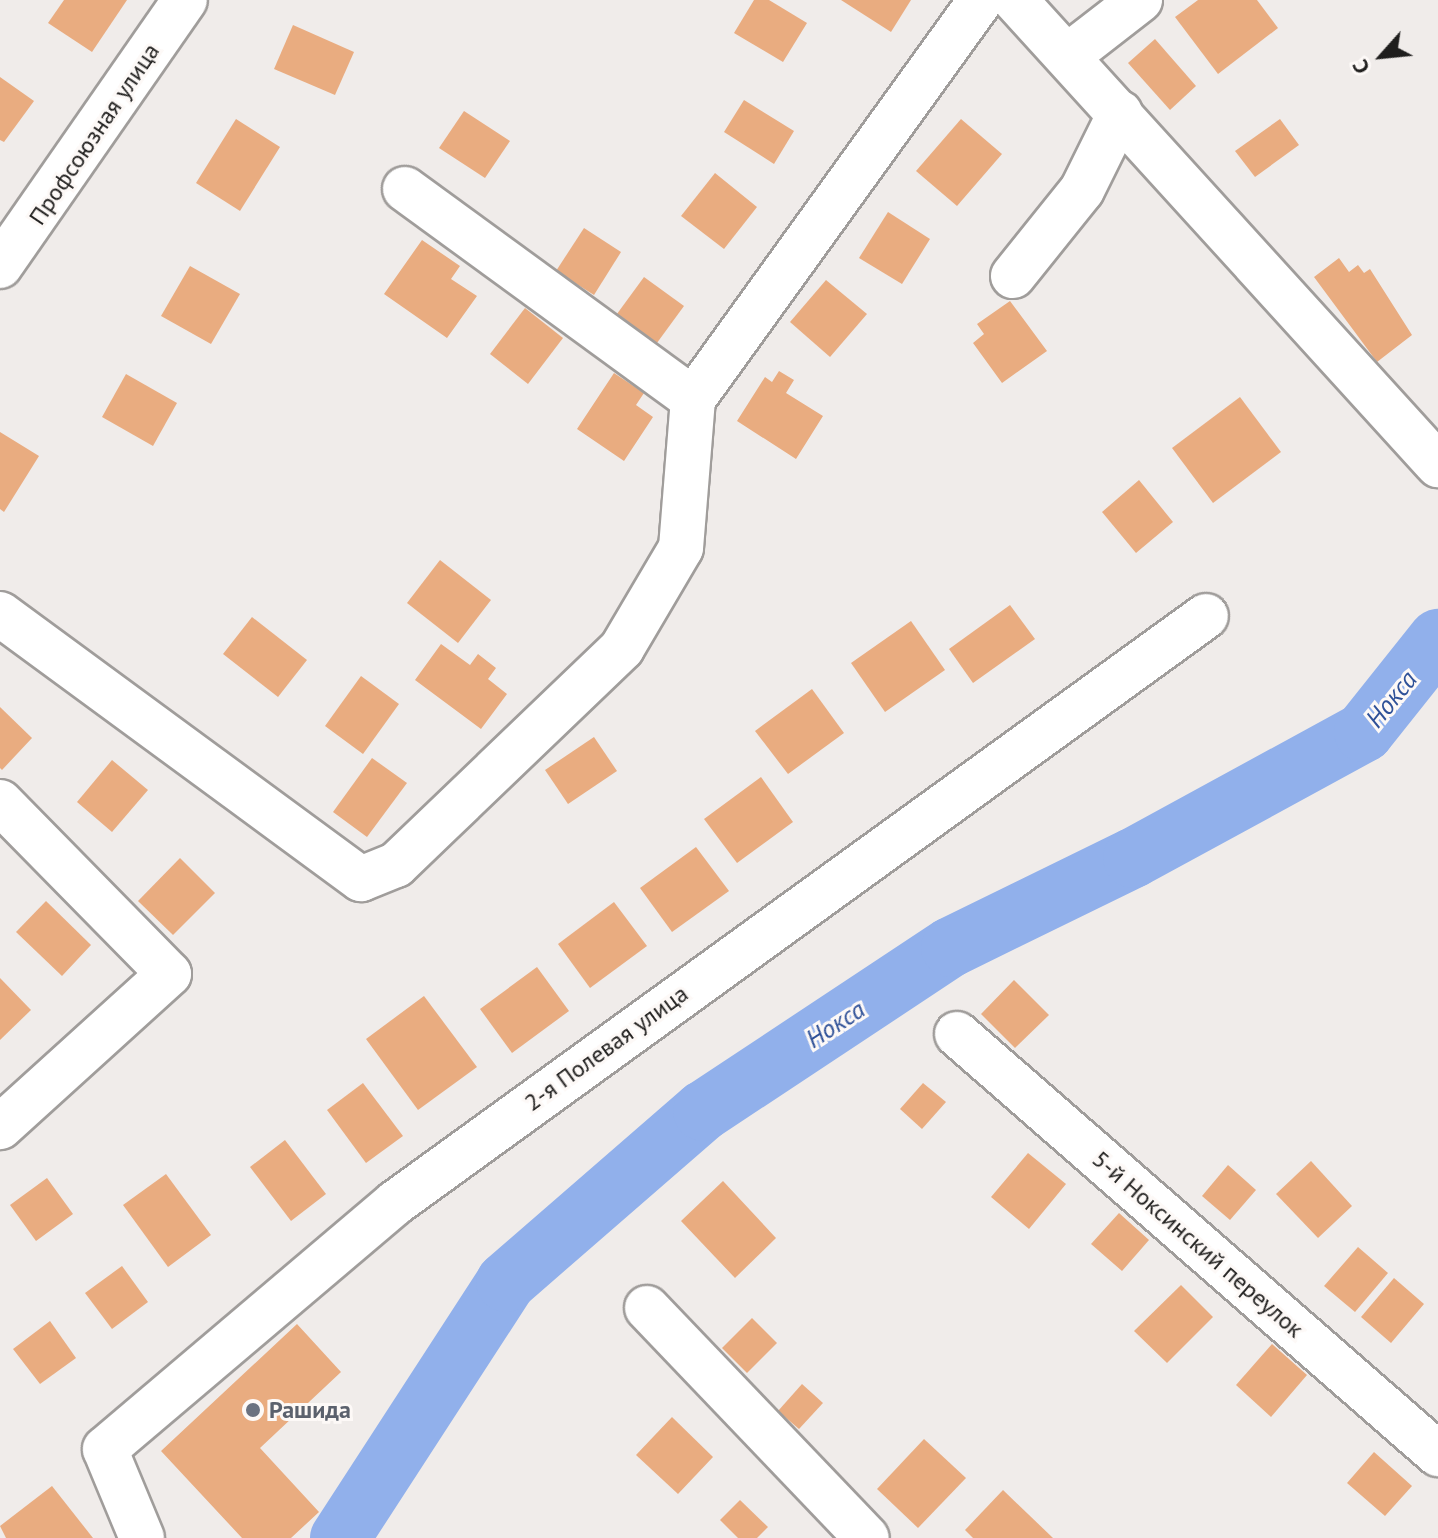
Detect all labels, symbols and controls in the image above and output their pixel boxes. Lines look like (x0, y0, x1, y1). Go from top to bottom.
north arrow (1342, 16, 1422, 96)
street label: Профсоюзная улица (23, 38, 165, 230)
text: С (1345, 55, 1376, 79)
water label: Нокса (1359, 664, 1423, 734)
street label: 2-я Полевая улица (519, 979, 693, 1117)
water label: Нокса (800, 994, 870, 1054)
street label: 5-й Ноксинский переулок (1087, 1144, 1309, 1344)
place label: Рашида (269, 1396, 351, 1424)
marker: Рашида (244, 1401, 262, 1419)

